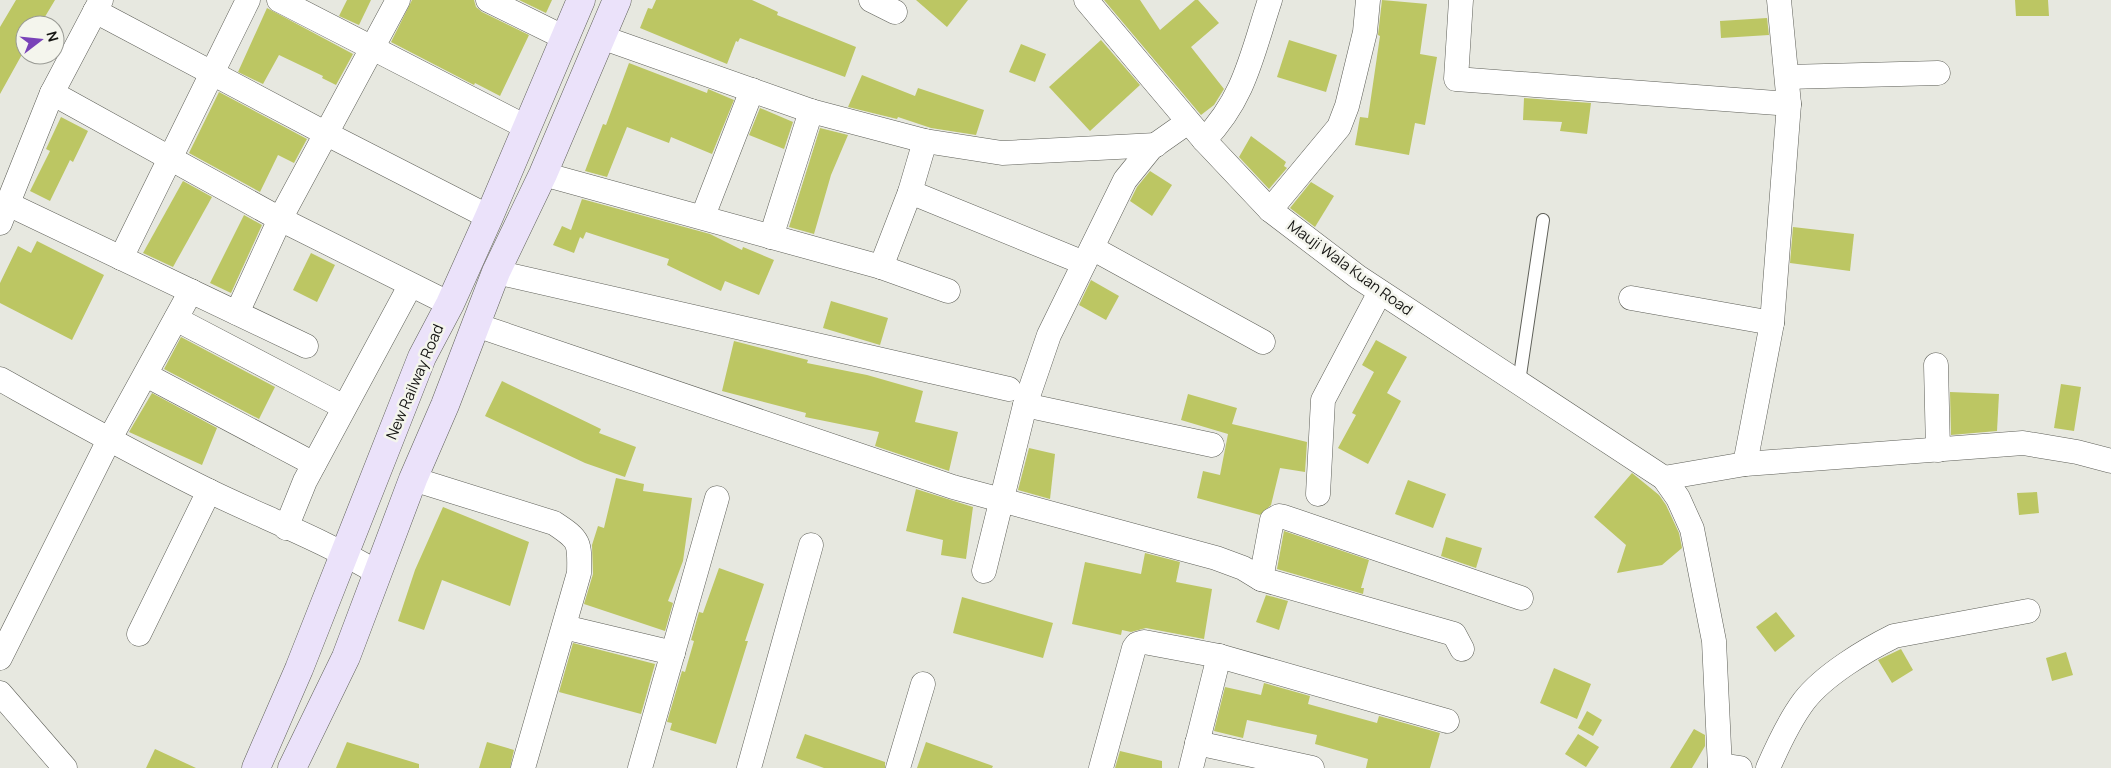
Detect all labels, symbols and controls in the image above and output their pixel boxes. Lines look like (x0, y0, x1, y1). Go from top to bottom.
north arrow (15, 15, 65, 65)
text: N (42, 29, 63, 44)
street label: Mauji Wala Kuan Road (1284, 215, 1417, 320)
street label: New Railway Road (381, 321, 448, 443)

